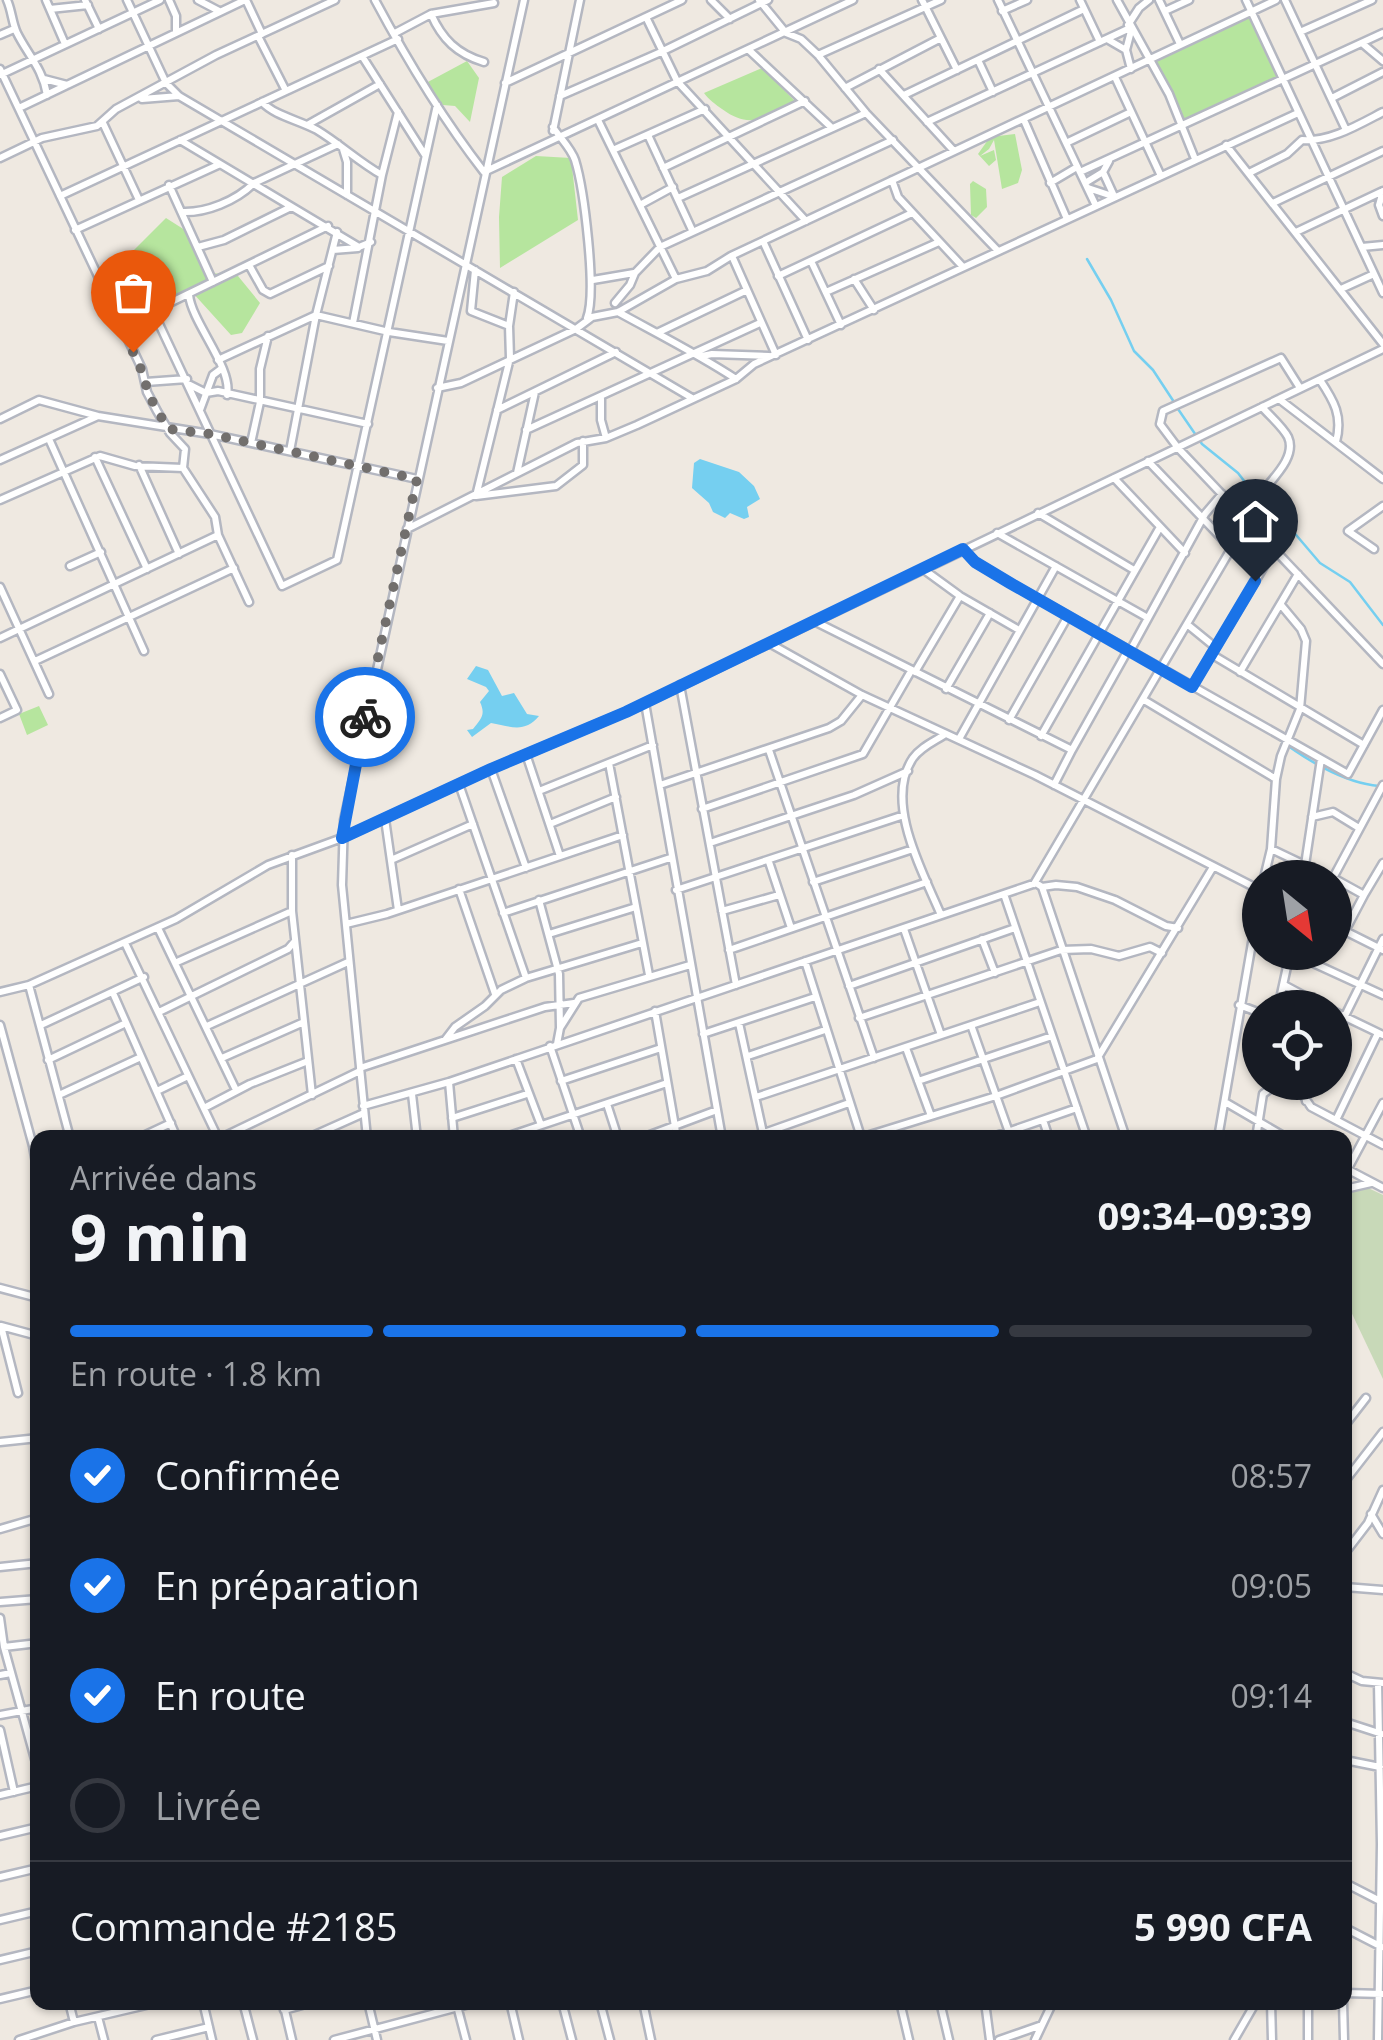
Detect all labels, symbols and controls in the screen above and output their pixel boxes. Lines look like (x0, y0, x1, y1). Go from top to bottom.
pin (91, 250, 176, 353)
icon: bag (106, 265, 161, 320)
pin (1213, 479, 1298, 582)
icon: home (1228, 494, 1283, 549)
courier (315, 667, 415, 767)
icon: bike (338, 690, 393, 745)
north arrow (1242, 860, 1352, 970)
map controls (1242, 860, 1352, 1100)
button: locate (1242, 990, 1352, 1100)
text: Arrivée dans (70, 1156, 257, 1199)
text: 09:34–09:39 (1098, 1189, 1312, 1241)
text: 9 min (70, 1192, 250, 1280)
text: En route · 1.8 km (70, 1352, 322, 1395)
icon: check (70, 1448, 125, 1503)
text: Confirmée (155, 1449, 341, 1501)
text: 08:57 (1230, 1454, 1312, 1497)
icon: check (70, 1558, 125, 1613)
text: En préparation (155, 1559, 420, 1611)
text: 09:05 (1230, 1564, 1312, 1607)
icon: check (70, 1668, 125, 1723)
text: En route (155, 1669, 306, 1721)
text: 09:14 (1230, 1674, 1312, 1717)
text: Livrée (155, 1779, 262, 1831)
text: Commande #2185 (70, 1900, 398, 1952)
text: 5 990 CFA (1134, 1900, 1312, 1952)

